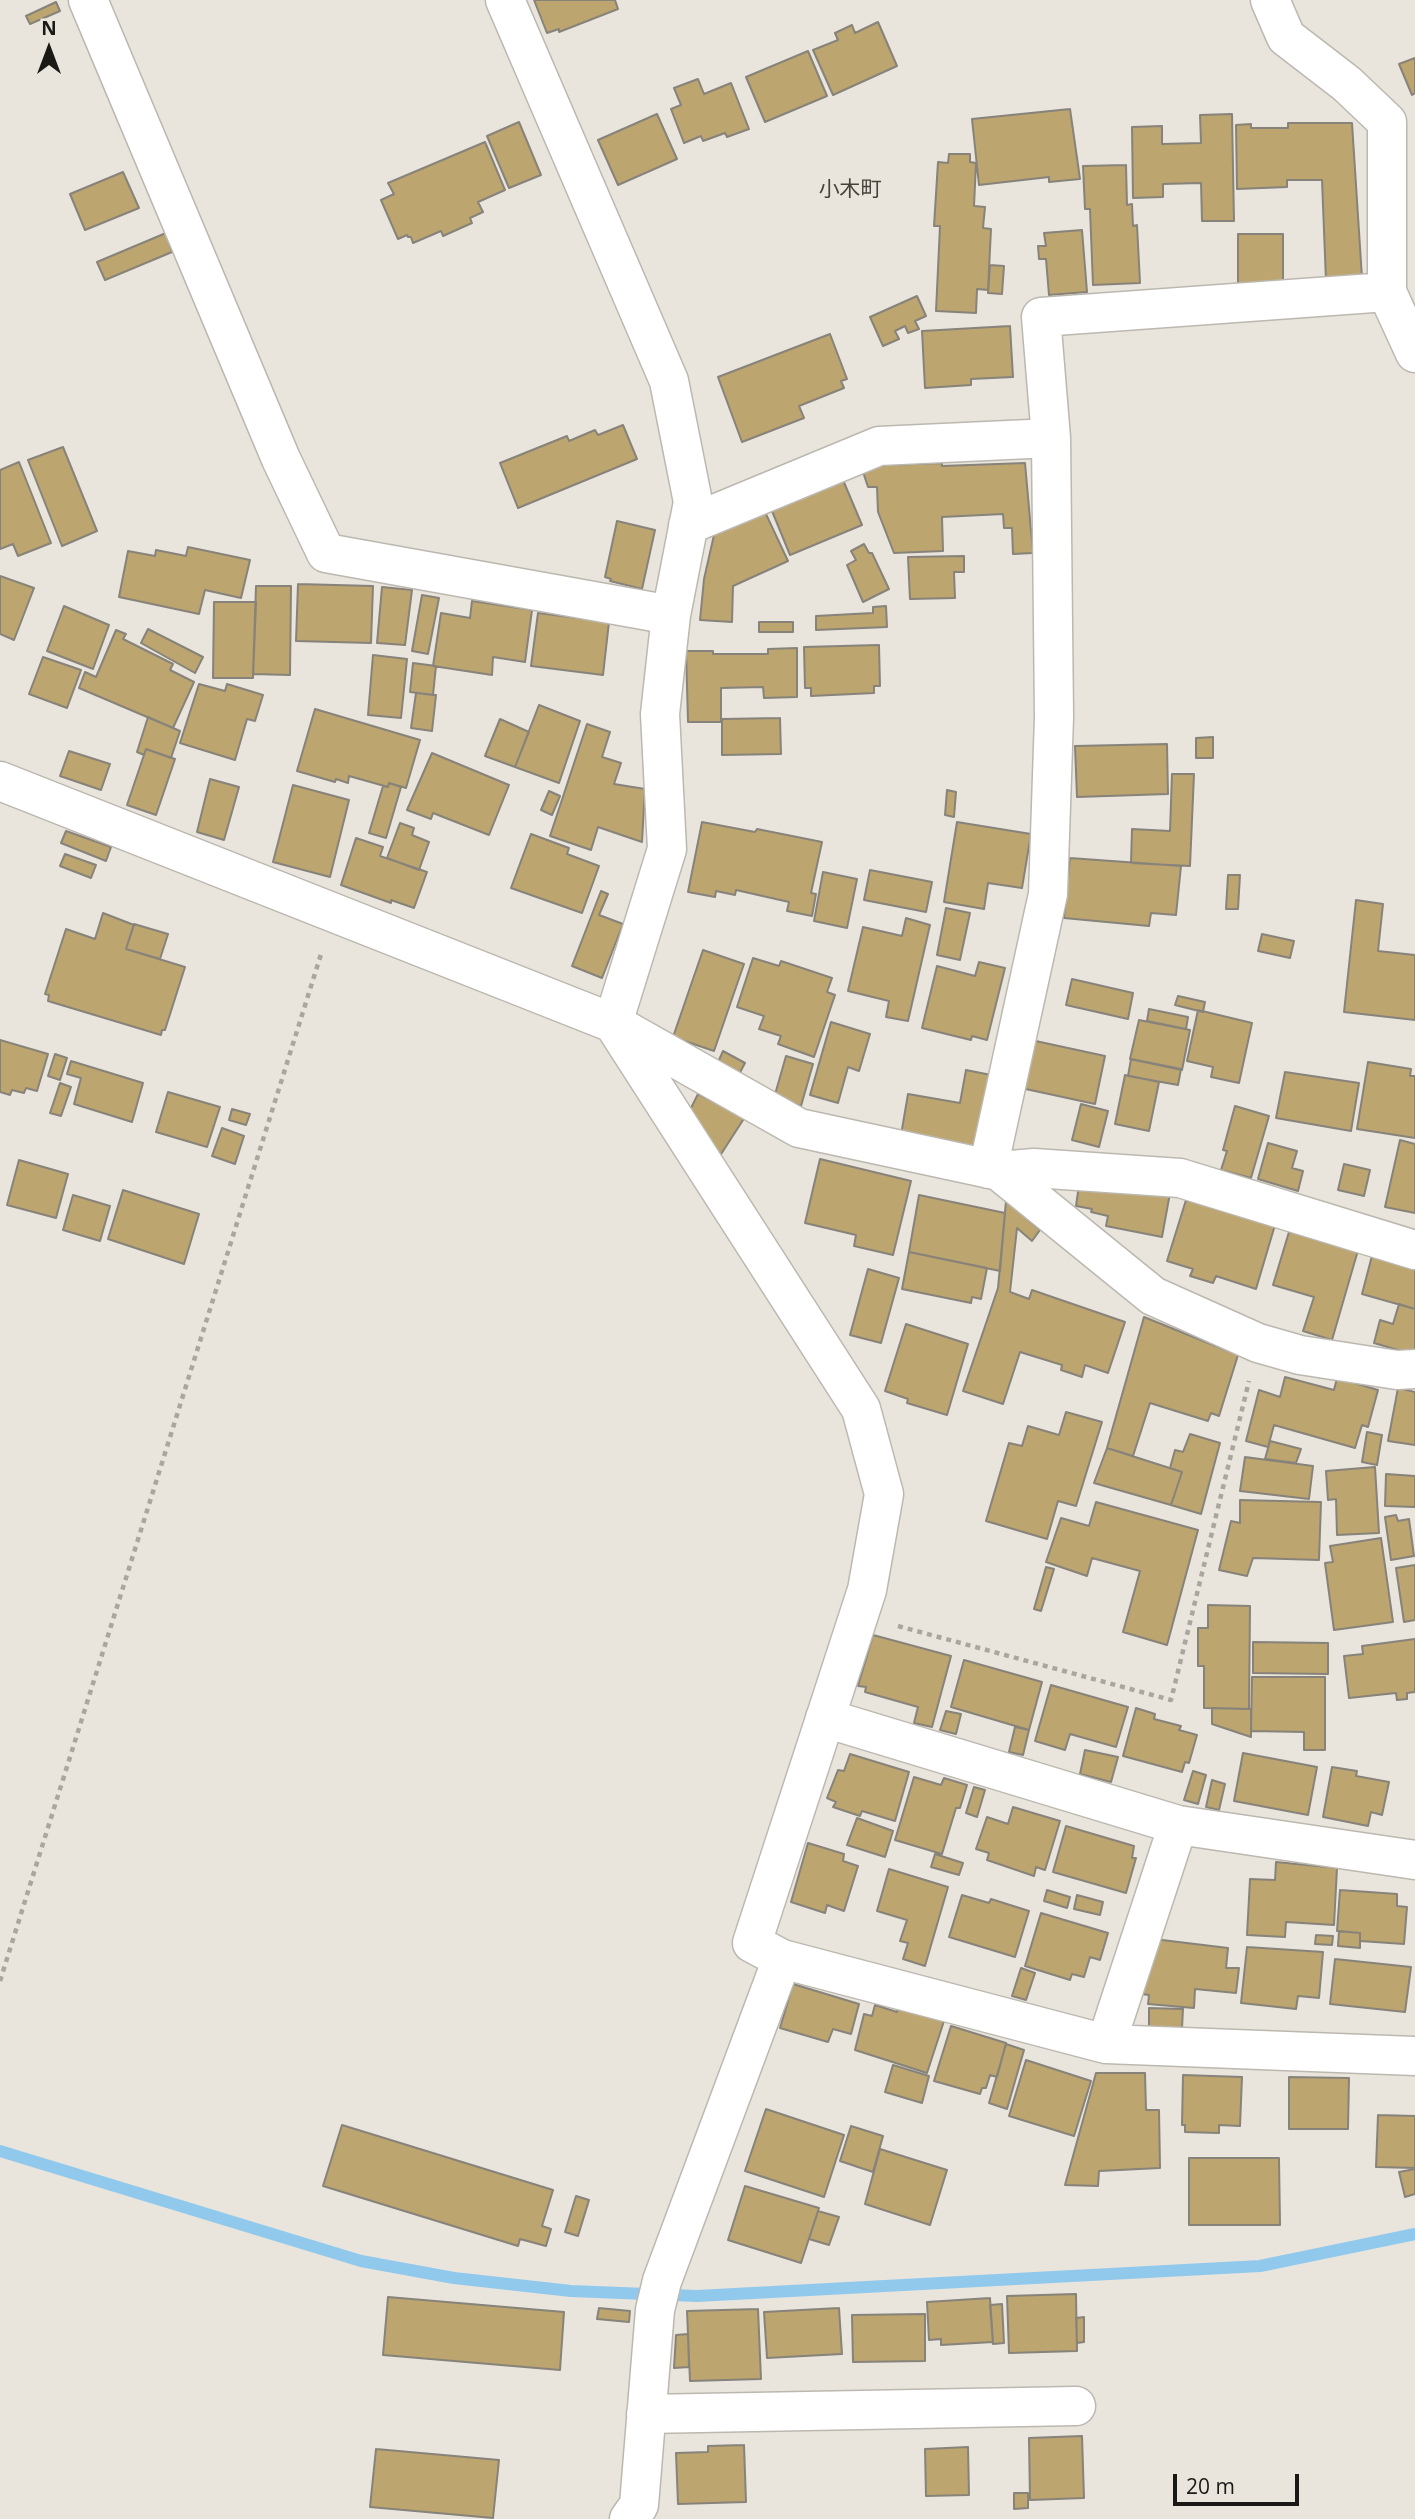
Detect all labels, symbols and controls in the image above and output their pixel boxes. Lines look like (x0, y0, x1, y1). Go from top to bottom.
north arrow (14, 14, 84, 84)
text: N (41, 15, 57, 41)
district label: 小木町 (819, 177, 881, 203)
scale bar (1177, 2460, 1303, 2504)
text: 20 m (1186, 2472, 1235, 2500)

